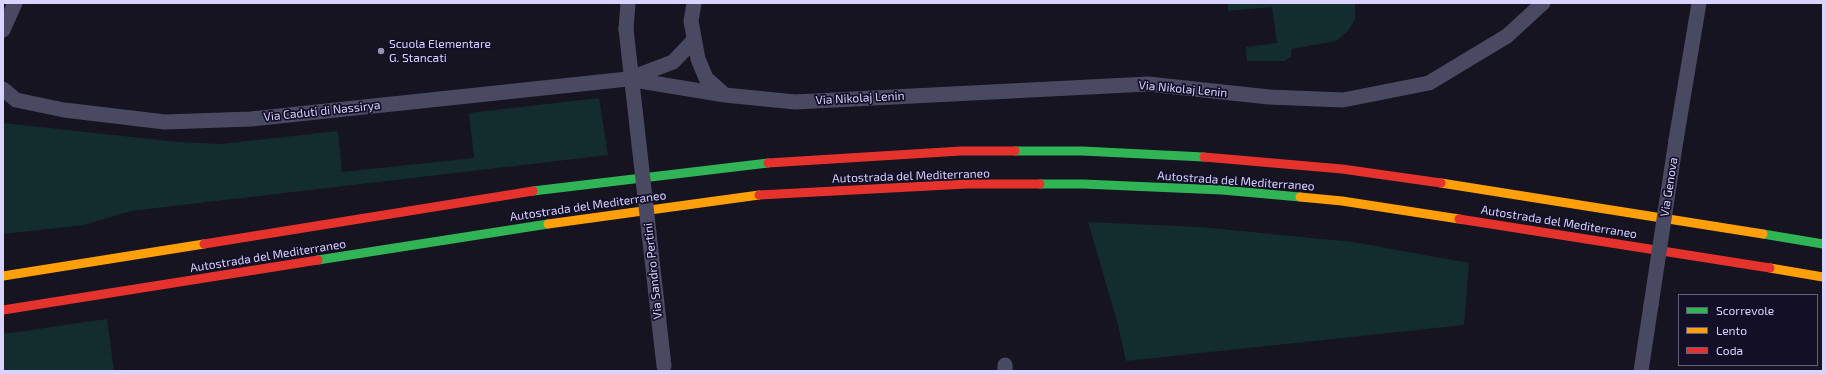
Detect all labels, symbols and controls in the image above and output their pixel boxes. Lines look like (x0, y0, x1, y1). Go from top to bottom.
place label: Scuola Elementare G. Stancati (389, 37, 491, 65)
marker: Scuola Elementare G. Stancati (376, 46, 386, 56)
street label: Via Nikolaj Lenin (1138, 78, 1228, 100)
street label: Via Nikolaj Lenin (815, 88, 905, 108)
street label: Via Caduti di Nassirya (263, 98, 381, 124)
street label: Via Genova (1657, 156, 1681, 218)
street label: Autostrada del Mediterraneo (832, 166, 990, 186)
street label: Autostrada del Mediterraneo (1157, 168, 1315, 194)
street label: Autostrada del Mediterraneo (509, 188, 667, 224)
street label: Autostrada del Mediterraneo (1480, 203, 1638, 241)
street label: Via Sandro Pertini (641, 222, 665, 320)
street label: Autostrada del Mediterraneo (189, 237, 347, 275)
legend (1678, 294, 1818, 366)
text: Scorrevole (1716, 303, 1774, 317)
text: Lento (1716, 323, 1747, 337)
text: Coda (1716, 343, 1743, 357)

